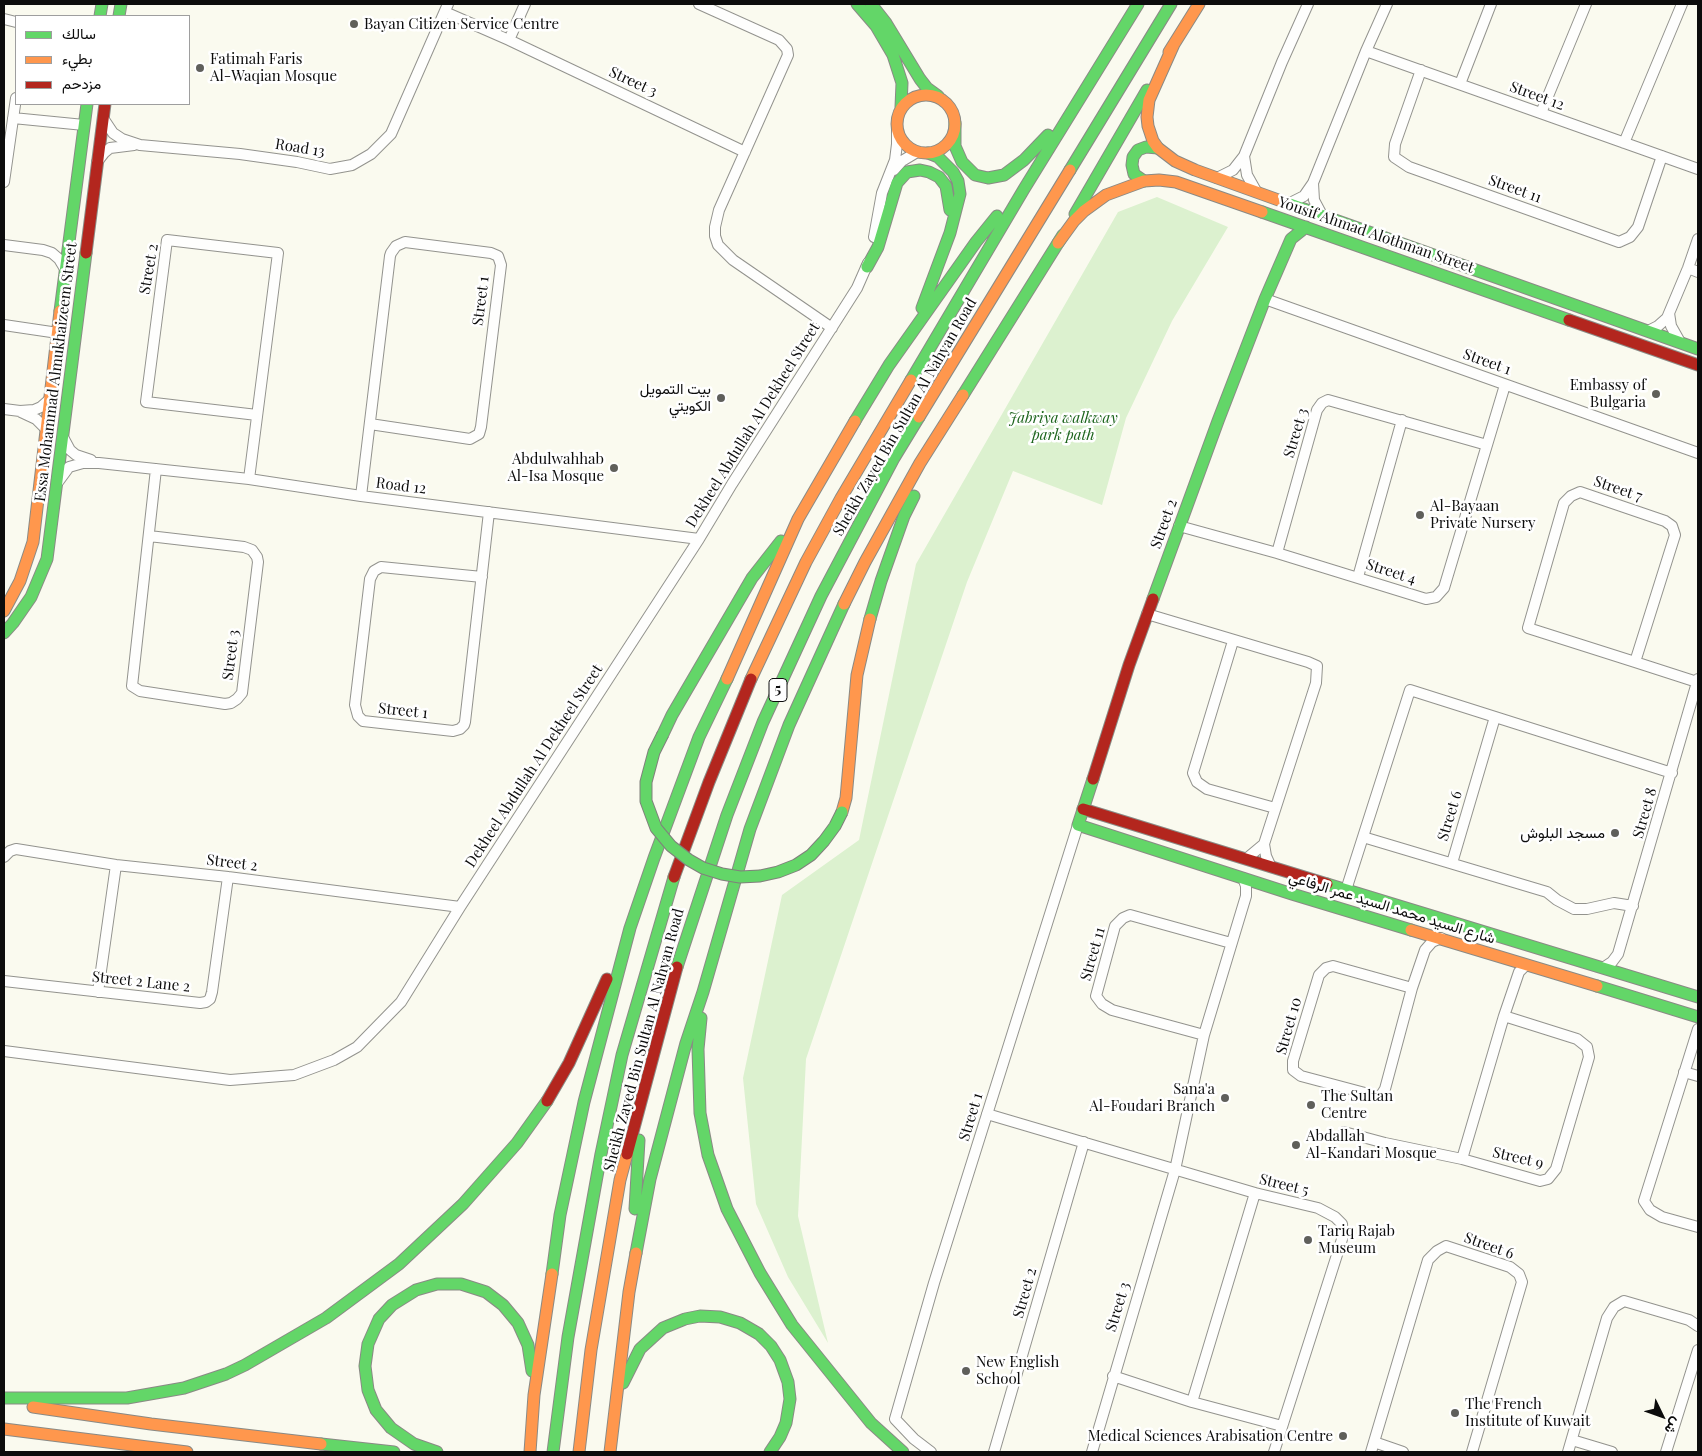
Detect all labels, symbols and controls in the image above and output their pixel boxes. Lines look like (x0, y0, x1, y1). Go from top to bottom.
legend (15, 15, 190, 105)
place label: Bayan Citizen Service Centre (364, 15, 559, 33)
marker: Bayan Citizen Service Centre (348, 18, 360, 30)
text: سالك (62, 23, 96, 43)
text: بطيء (62, 48, 92, 68)
place label: Fatimah Faris Al-Waqian Mosque (210, 50, 337, 85)
marker: Fatimah Faris Al-Waqian Mosque (194, 62, 206, 74)
street label: Street 3 (606, 63, 660, 101)
text: مزدحم (62, 73, 101, 93)
street label: Street 12 (1507, 78, 1567, 114)
street label: Road 13 (274, 135, 326, 161)
street label: Street 11 (1486, 171, 1544, 207)
street label: Yousif Ahmad Alothman Street (1276, 193, 1476, 277)
street label: Essa Mohammad Almukhaizeem Street (31, 241, 81, 503)
street label: Street 2 (136, 242, 162, 296)
street label: Street 1 (469, 275, 493, 327)
street label: Sheikh Zayed Bin Sultan Al Nahyan Road (829, 295, 981, 539)
street label: Dekheel Abdullah Al Dekheel Street (682, 319, 824, 531)
street label: Street 1 (1461, 345, 1513, 379)
place label: Embassy of Bulgaria (1570, 376, 1646, 411)
place label: بيت التمويل الكويتي (640, 380, 711, 415)
marker: Embassy of Bulgaria (1650, 388, 1662, 400)
marker: بيت التمويل الكويتي (715, 392, 727, 404)
street label: Street 3 (1280, 406, 1312, 460)
park label: Jabriya walkway park path (1008, 409, 1118, 444)
place label: Abdulwahhab Al-Isa Mosque (507, 450, 604, 485)
marker: Abdulwahhab Al-Isa Mosque (608, 462, 620, 474)
street label: Street 7 (1591, 472, 1645, 506)
street label: Road 12 (375, 474, 427, 498)
street label: Street 2 (1147, 497, 1181, 551)
place label: Al-Bayaan Private Nursery (1430, 497, 1535, 532)
marker: Al-Bayaan Private Nursery (1414, 509, 1426, 521)
street label: Street 4 (1364, 555, 1418, 589)
street label: Street 3 (219, 629, 243, 681)
street label: Dekheel Abdullah Al Dekheel Street (462, 661, 606, 871)
road number: 5 (769, 678, 787, 702)
street label: Street 1 (377, 699, 429, 723)
street label: Street 8 (1629, 786, 1661, 840)
street label: Street 6 (1434, 789, 1466, 843)
place label: مسجد البلوش (1520, 824, 1605, 842)
marker: مسجد البلوش (1609, 827, 1621, 839)
street label: Street 2 (205, 851, 259, 875)
street label: شارع السيد محمد السيد عمر الرفاعي (1287, 868, 1497, 948)
street label: Sheikh Zayed Bin Sultan Al Nahyan Road (600, 906, 688, 1174)
street label: Street 11 (1077, 925, 1109, 983)
street label: Street 2 Lane 2 (91, 968, 191, 996)
street label: Street 10 (1272, 995, 1306, 1057)
place label: Sana'a Al-Foudari Branch (1089, 1080, 1215, 1115)
place label: The Sultan Centre (1321, 1087, 1393, 1122)
street label: Street 1 (955, 1091, 987, 1143)
marker: Sana'a Al-Foudari Branch (1219, 1092, 1231, 1104)
marker: The Sultan Centre (1305, 1099, 1317, 1111)
place label: Abdallah Al-Kandari Mosque (1306, 1127, 1437, 1162)
marker: Abdallah Al-Kandari Mosque (1290, 1139, 1302, 1151)
street label: Street 9 (1491, 1143, 1545, 1173)
street label: Street 5 (1257, 1170, 1311, 1200)
place label: Tariq Rajab Museum (1318, 1222, 1395, 1257)
street label: Street 6 (1462, 1229, 1516, 1263)
marker: Tariq Rajab Museum (1302, 1234, 1314, 1246)
street label: Street 2 (1009, 1266, 1041, 1320)
street label: Street 3 (1102, 1280, 1134, 1334)
place label: New English School (976, 1353, 1059, 1388)
marker: New English School (960, 1365, 972, 1377)
north arrow (1637, 1391, 1687, 1441)
place label: The French Institute of Kuwait (1465, 1395, 1590, 1430)
marker: The French Institute of Kuwait (1449, 1407, 1461, 1419)
text: ش (1661, 1414, 1686, 1439)
place label: Medical Sciences Arabisation Centre (1088, 1427, 1333, 1445)
marker: Medical Sciences Arabisation Centre (1337, 1430, 1349, 1442)

